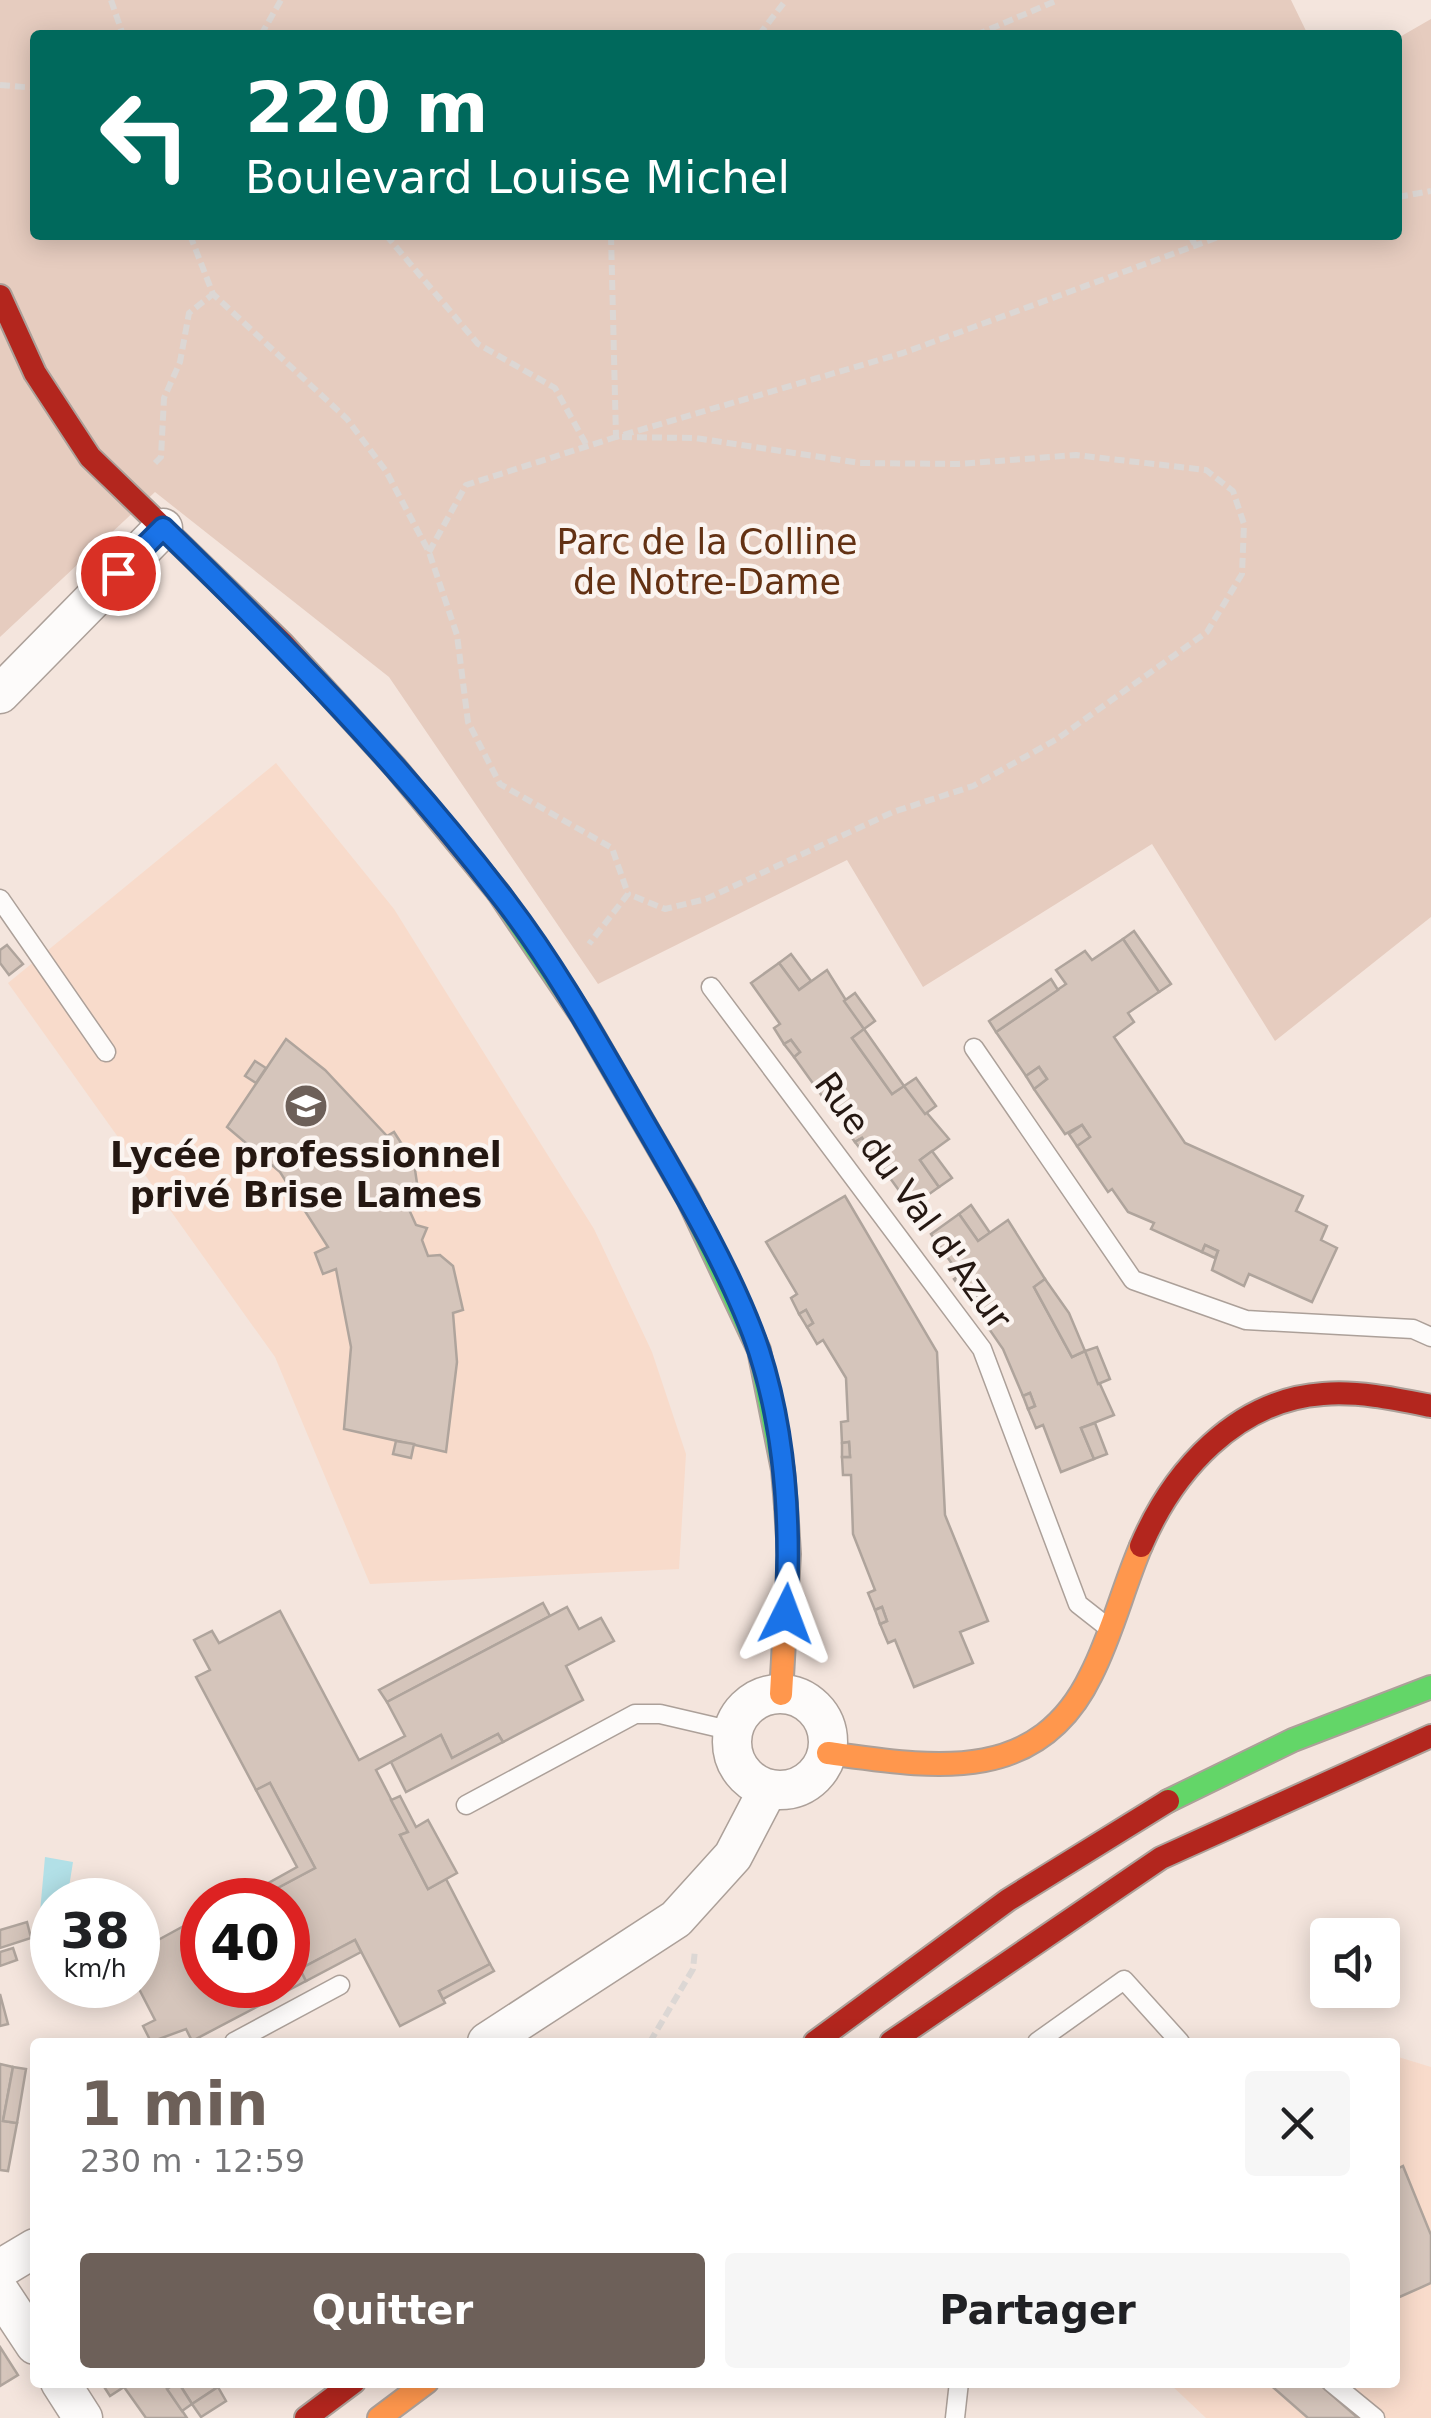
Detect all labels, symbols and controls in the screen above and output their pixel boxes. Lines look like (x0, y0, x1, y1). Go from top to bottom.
text: 220 m (245, 67, 488, 149)
icon: left (80, 70, 210, 200)
text: Boulevard Louise Michel (245, 151, 790, 204)
park label: Parc de la Colline de Notre-Dame (557, 522, 857, 602)
pin (76, 531, 161, 616)
icon: arrive (91, 546, 146, 601)
street label: Rue du Val d'Azur (806, 1065, 1020, 1338)
school or university icon: Lycée professionnel privé Brise Lames (283, 1083, 329, 1129)
place label: Lycée professionnel privé Brise Lames (110, 1135, 502, 1215)
position arrow (734, 1562, 838, 1666)
speed limit sign: 40 (180, 1878, 310, 2008)
text: 38 (60, 1902, 130, 1960)
map controls (1310, 1918, 1400, 2008)
button: sound (1310, 1918, 1400, 2008)
text: km/h (63, 1954, 127, 1983)
text: 1 min (80, 2069, 268, 2139)
button: close (1245, 2071, 1350, 2176)
text: 230 m · 12:59 (80, 2142, 305, 2180)
button: Quitter (80, 2253, 705, 2368)
button: Partager (725, 2253, 1350, 2368)

